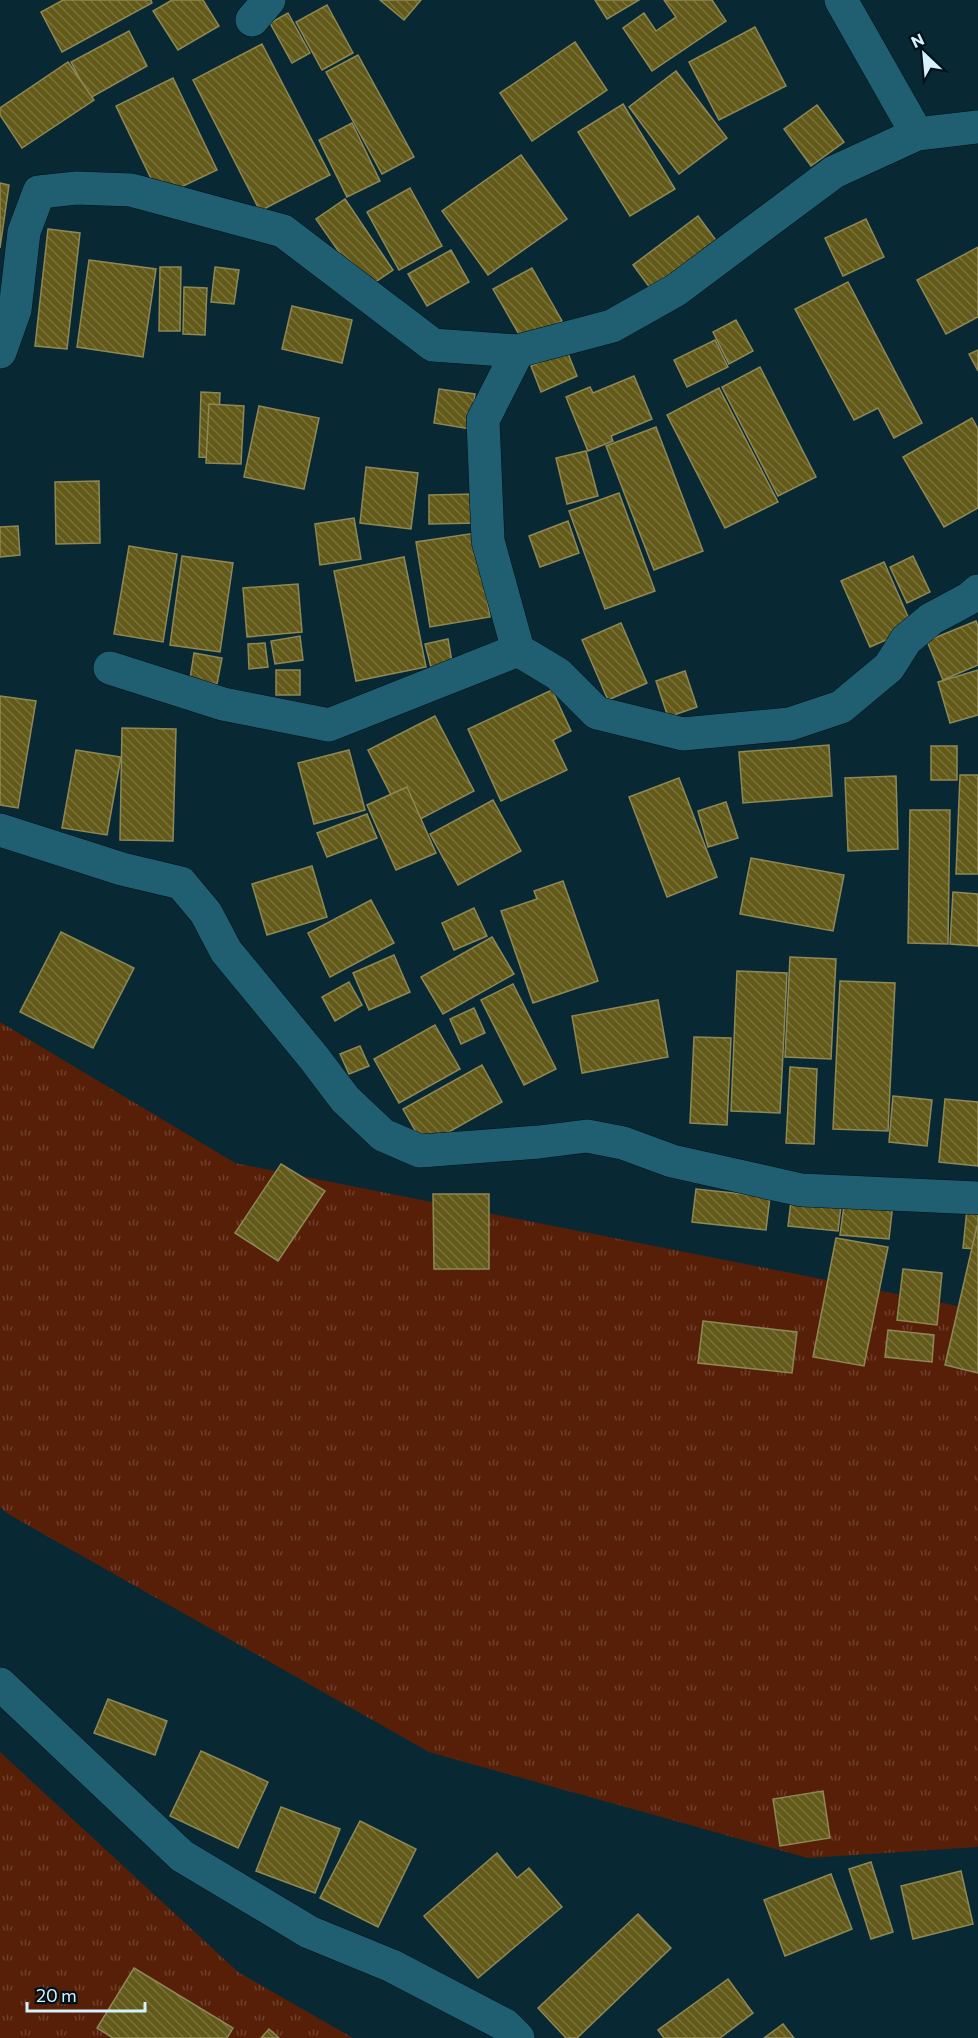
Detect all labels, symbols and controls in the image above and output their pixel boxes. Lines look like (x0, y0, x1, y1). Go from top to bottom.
north arrow (894, 24, 954, 84)
text: N (908, 29, 927, 51)
scale bar (27, 1975, 146, 2013)
text: 20 m (36, 1984, 77, 2006)

